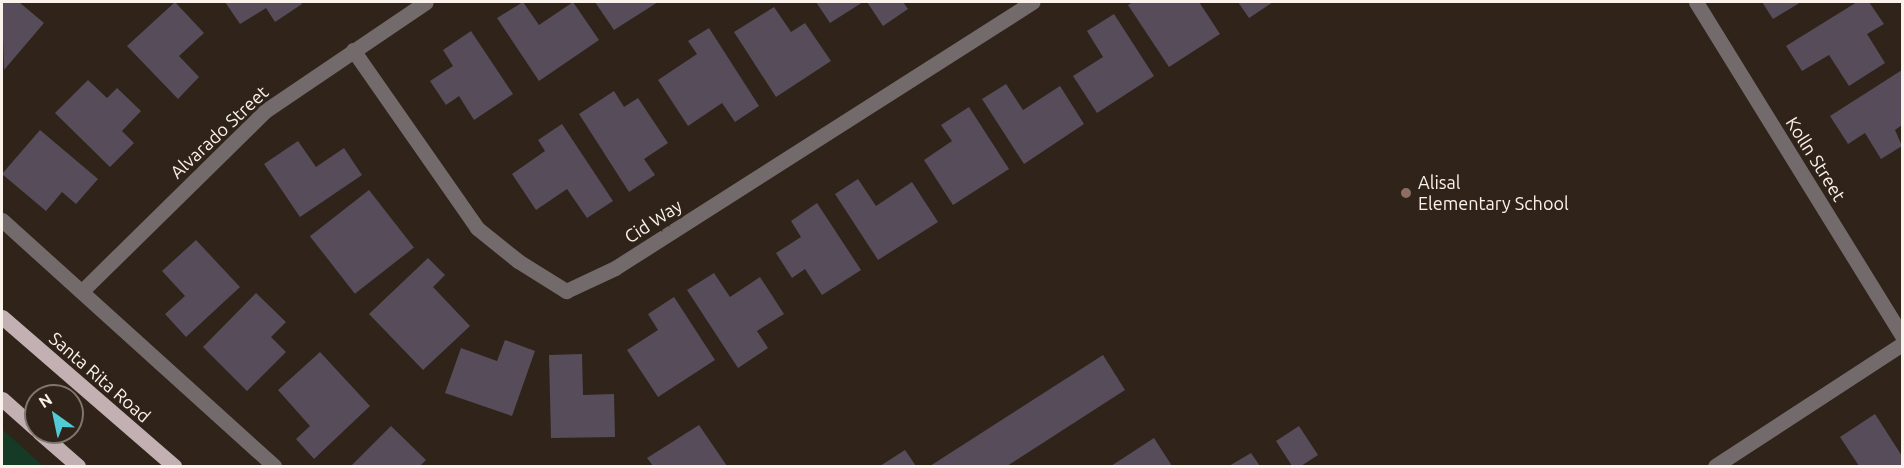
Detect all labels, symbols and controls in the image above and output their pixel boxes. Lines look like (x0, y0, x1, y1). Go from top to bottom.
street label: Alvarado Street (166, 81, 272, 183)
street label: Kolln Street (1782, 113, 1850, 205)
place label: Alisal Elementary School (1418, 172, 1569, 214)
marker: Alisal Elementary School (1399, 186, 1413, 200)
street label: Cid Way (620, 194, 686, 248)
street label: Santa Rita Road (45, 327, 155, 427)
north arrow (24, 384, 84, 444)
text: N (35, 390, 55, 411)

